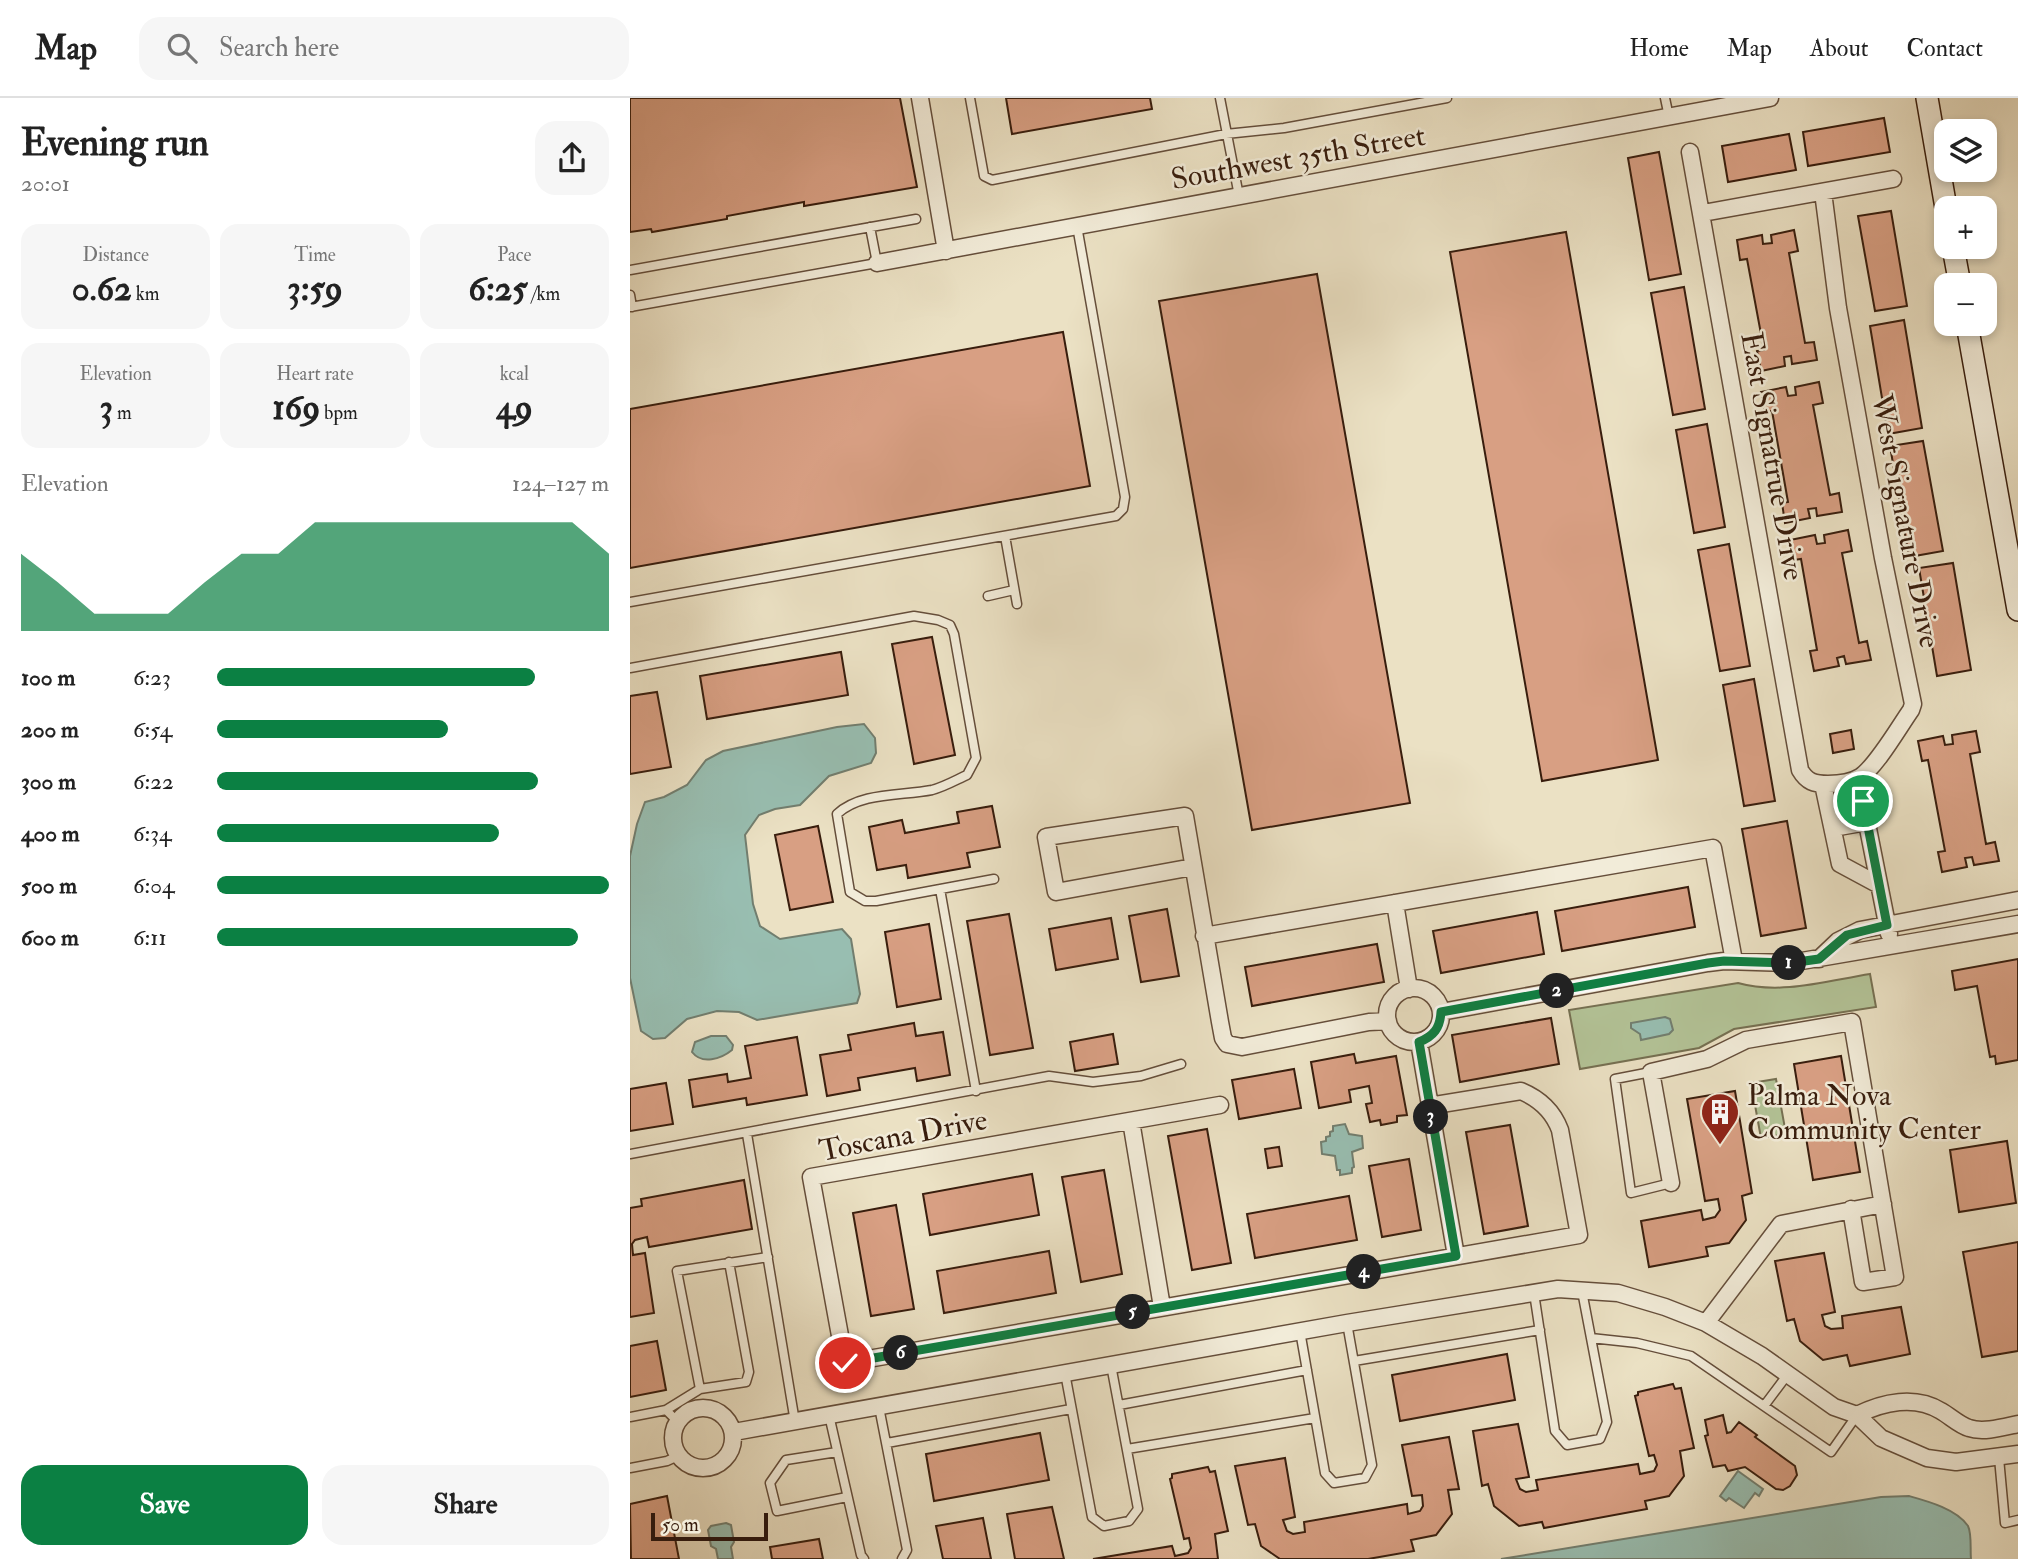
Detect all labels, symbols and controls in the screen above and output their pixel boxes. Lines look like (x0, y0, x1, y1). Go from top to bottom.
search box (139, 17, 629, 80)
text: Map (35, 28, 97, 69)
icon: search (163, 29, 201, 67)
text: Search here (219, 32, 339, 64)
text: Home (1629, 33, 1689, 64)
text: Map (1727, 33, 1772, 64)
text: About (1810, 33, 1869, 64)
text: Contact (1907, 33, 1983, 64)
street label: Southwest 35th Street (1168, 117, 1428, 198)
text: Evening run (21, 119, 209, 167)
map controls (1934, 119, 1997, 336)
button: layers (1934, 119, 1997, 182)
button: share (535, 121, 609, 195)
text: 20:01 (21, 169, 70, 198)
button: + (1934, 196, 1997, 259)
text: Distance (82, 243, 149, 267)
text: Time (294, 243, 336, 267)
text: Pace (497, 243, 531, 267)
text: 0.62 (72, 267, 132, 311)
text: 3:59 (287, 267, 343, 311)
text: 6:25 (468, 267, 528, 311)
button: − (1934, 273, 1997, 336)
text: km (132, 282, 160, 306)
text: /km (528, 282, 560, 306)
street label: East Signatrue Drive (1732, 329, 1813, 583)
text: Elevation (79, 362, 152, 386)
text: Heart rate (276, 362, 354, 386)
text: kcal (500, 362, 529, 386)
text: 3 (100, 386, 113, 430)
text: 169 (272, 386, 320, 430)
text: 49 (496, 386, 533, 430)
street label: West Signature Drive (1863, 390, 1948, 651)
text: m (113, 401, 132, 425)
text: bpm (320, 401, 358, 425)
text: Elevation (21, 469, 109, 498)
text: 124–127 m (512, 469, 609, 498)
text: 100 m (21, 663, 75, 692)
text: 6:23 (133, 663, 171, 692)
text: 200 m (21, 715, 79, 744)
text: 6:54 (133, 715, 172, 744)
text: 300 m (21, 767, 76, 796)
text: 6:22 (133, 767, 174, 796)
pin (1833, 771, 1893, 831)
icon: arrive (1844, 782, 1882, 820)
text: 400 m (21, 819, 80, 848)
text: 6:34 (133, 819, 171, 848)
text: 500 m (21, 871, 77, 900)
text: 6:04 (133, 871, 174, 900)
text: 600 m (21, 923, 79, 952)
text: 6:11 (133, 923, 167, 952)
pin: 1 (1772, 946, 1806, 980)
text: 1 (1785, 950, 1792, 974)
pin: 2 (1539, 974, 1574, 1008)
text: 2 (1552, 978, 1561, 1002)
place label: Palma Nova Community Center (1747, 1077, 1981, 1148)
building icon: Palma Nova Community Center (1699, 1091, 1741, 1146)
pin: 3 (1414, 1100, 1448, 1134)
street label: Toscana Drive (816, 1101, 990, 1170)
text: 3 (1427, 1104, 1434, 1128)
pin: 4 (1346, 1254, 1382, 1290)
text: 4 (1358, 1259, 1369, 1283)
pin: 5 (1116, 1294, 1150, 1330)
text: 5 (1128, 1299, 1137, 1323)
pin (815, 1333, 875, 1393)
pin: 6 (884, 1336, 918, 1370)
text: 6 (896, 1340, 905, 1364)
icon: check (826, 1344, 864, 1382)
button: Save (21, 1465, 308, 1545)
button: Share (322, 1465, 609, 1545)
scale bar (651, 1510, 768, 1542)
text: 50 m (662, 1513, 699, 1537)

